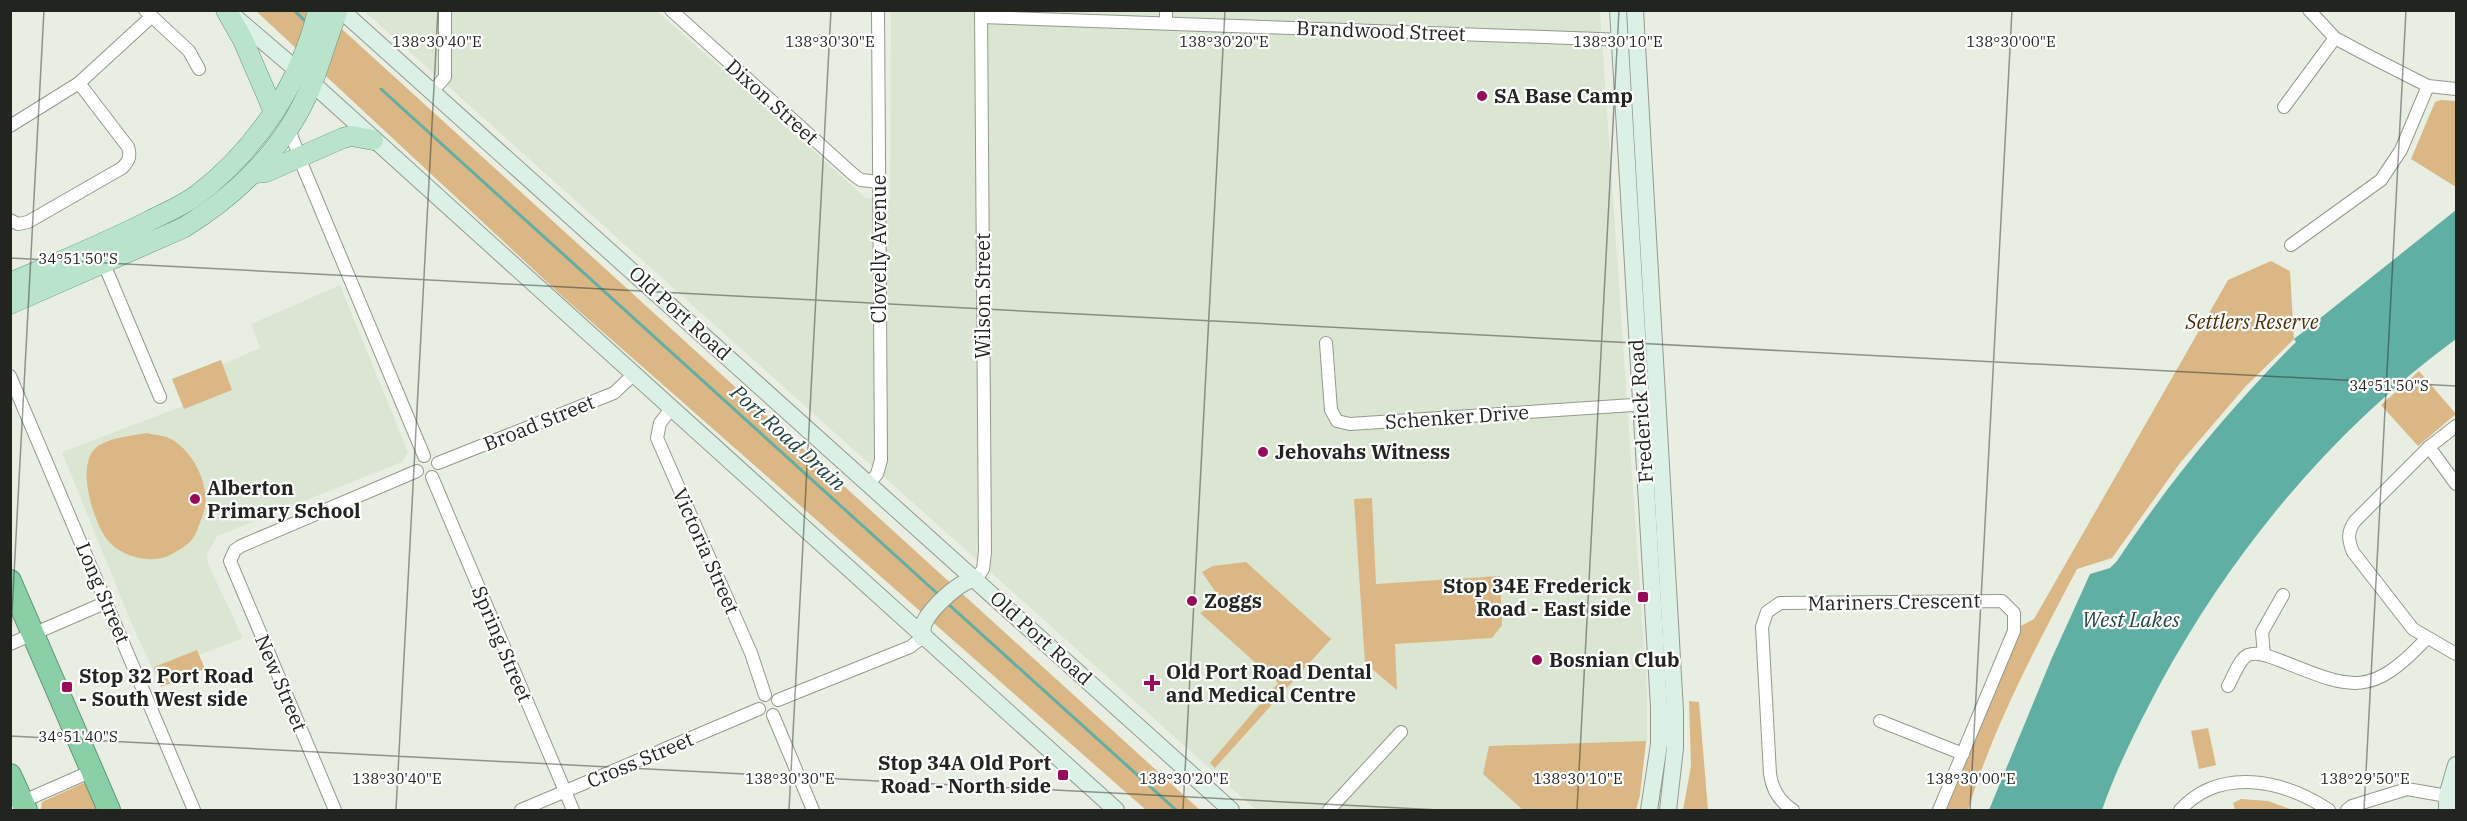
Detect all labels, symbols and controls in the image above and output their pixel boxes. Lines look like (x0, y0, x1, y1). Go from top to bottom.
street label: Brandwood Street (1296, 14, 1466, 47)
text: 138°30'40"E (392, 32, 482, 51)
text: 138°30'30"E (785, 32, 875, 51)
text: 138°30'20"E (1179, 32, 1269, 51)
text: 138°30'10"E (1573, 32, 1663, 51)
text: 138°30'00"E (1966, 32, 2056, 51)
street label: Dixon Street (720, 53, 825, 151)
place label: SA Base Camp (1494, 82, 1633, 109)
marker: SA Base Camp (1475, 89, 1489, 103)
street label: Clovelly Avenue (865, 175, 892, 323)
street label: Wilson Street (969, 233, 996, 359)
text: 34°51'50"S (38, 249, 118, 268)
street label: Old Port Road (623, 259, 737, 366)
park label: Settlers Reserve (2184, 308, 2319, 335)
street label: Frederick Road (1622, 338, 1659, 484)
text: 34°51'50"S (2349, 376, 2429, 395)
water label: Port Road Drain (724, 377, 852, 497)
street label: Broad Street (479, 388, 598, 457)
street label: Schenker Drive (1384, 398, 1530, 435)
place label: Jehovahs Witness (1275, 438, 1450, 465)
marker: Jehovahs Witness (1256, 445, 1270, 459)
place label: Alberton Primary School (207, 474, 361, 524)
street label: Victoria Street (667, 484, 746, 618)
marker: Alberton Primary School (188, 492, 202, 506)
street label: Long Street (70, 538, 137, 648)
place label: Stop 34E Frederick Road - East side (1443, 572, 1632, 622)
street label: Spring Street (466, 582, 539, 706)
street label: Old Port Road (984, 584, 1098, 691)
street label: Mariners Crescent (1807, 586, 1981, 617)
place label: Zoggs (1204, 587, 1262, 614)
marker: Stop 34E Frederick Road - East side (1636, 590, 1650, 604)
marker: Zoggs (1185, 594, 1199, 608)
water label: West Lakes (2082, 605, 2180, 633)
street label: New Street (249, 630, 314, 735)
place label: Bosnian Club (1549, 646, 1679, 673)
marker: Bosnian Club (1530, 653, 1544, 667)
place label: Old Port Road Dental and Medical Centre (1166, 658, 1372, 708)
place label: Stop 32 Port Road - South West side (79, 662, 254, 712)
marker: Old Port Road Dental and Medical Centre (1143, 674, 1161, 692)
marker: Stop 32 Port Road - South West side (60, 680, 74, 694)
street label: Cross Street (582, 725, 697, 794)
text: 34°51'40"S (38, 727, 118, 746)
place label: Stop 34A Old Port Road - North side (878, 749, 1052, 799)
marker: Stop 34A Old Port Road - North side (1056, 768, 1070, 782)
text: 138°30'40"E (352, 769, 442, 788)
text: 138°30'30"E (745, 769, 835, 788)
text: 138°30'20"E (1139, 769, 1229, 788)
text: 138°30'10"E (1533, 769, 1623, 788)
text: 138°30'00"E (1926, 769, 2016, 788)
text: 138°29'50"E (2320, 769, 2410, 788)

